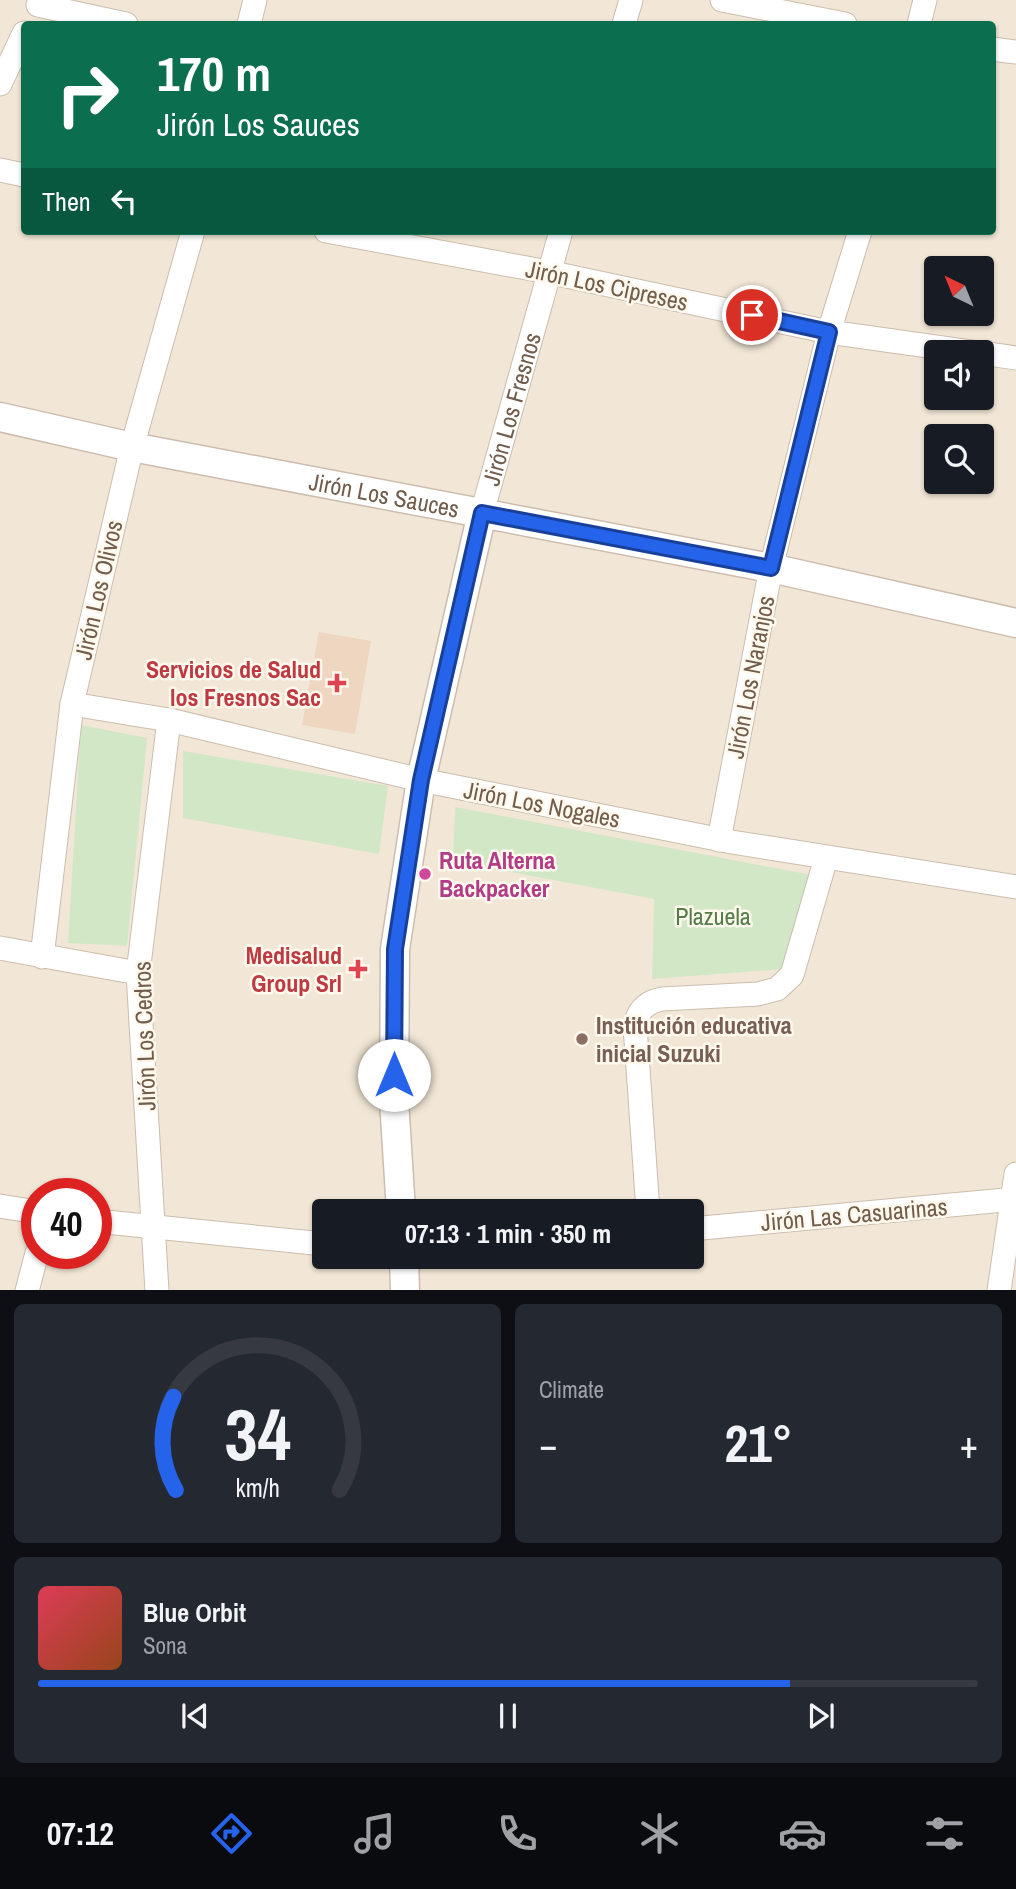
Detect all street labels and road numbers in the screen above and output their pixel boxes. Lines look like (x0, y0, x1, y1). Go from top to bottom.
street label: Jirón Los Cipreses (523, 252, 691, 318)
street label: Jirón Los Fresnos (474, 329, 548, 489)
street label: Jirón Los Sauces (306, 465, 462, 525)
street label: Jirón Los Olivos (66, 517, 130, 663)
street label: Jirón Los Naranjos (719, 593, 781, 761)
street label: Jirón Los Nogales (461, 773, 623, 835)
street label: Jirón Los Cedros (125, 961, 163, 1111)
street label: Jirón Las Casuarinas (759, 1190, 949, 1238)

